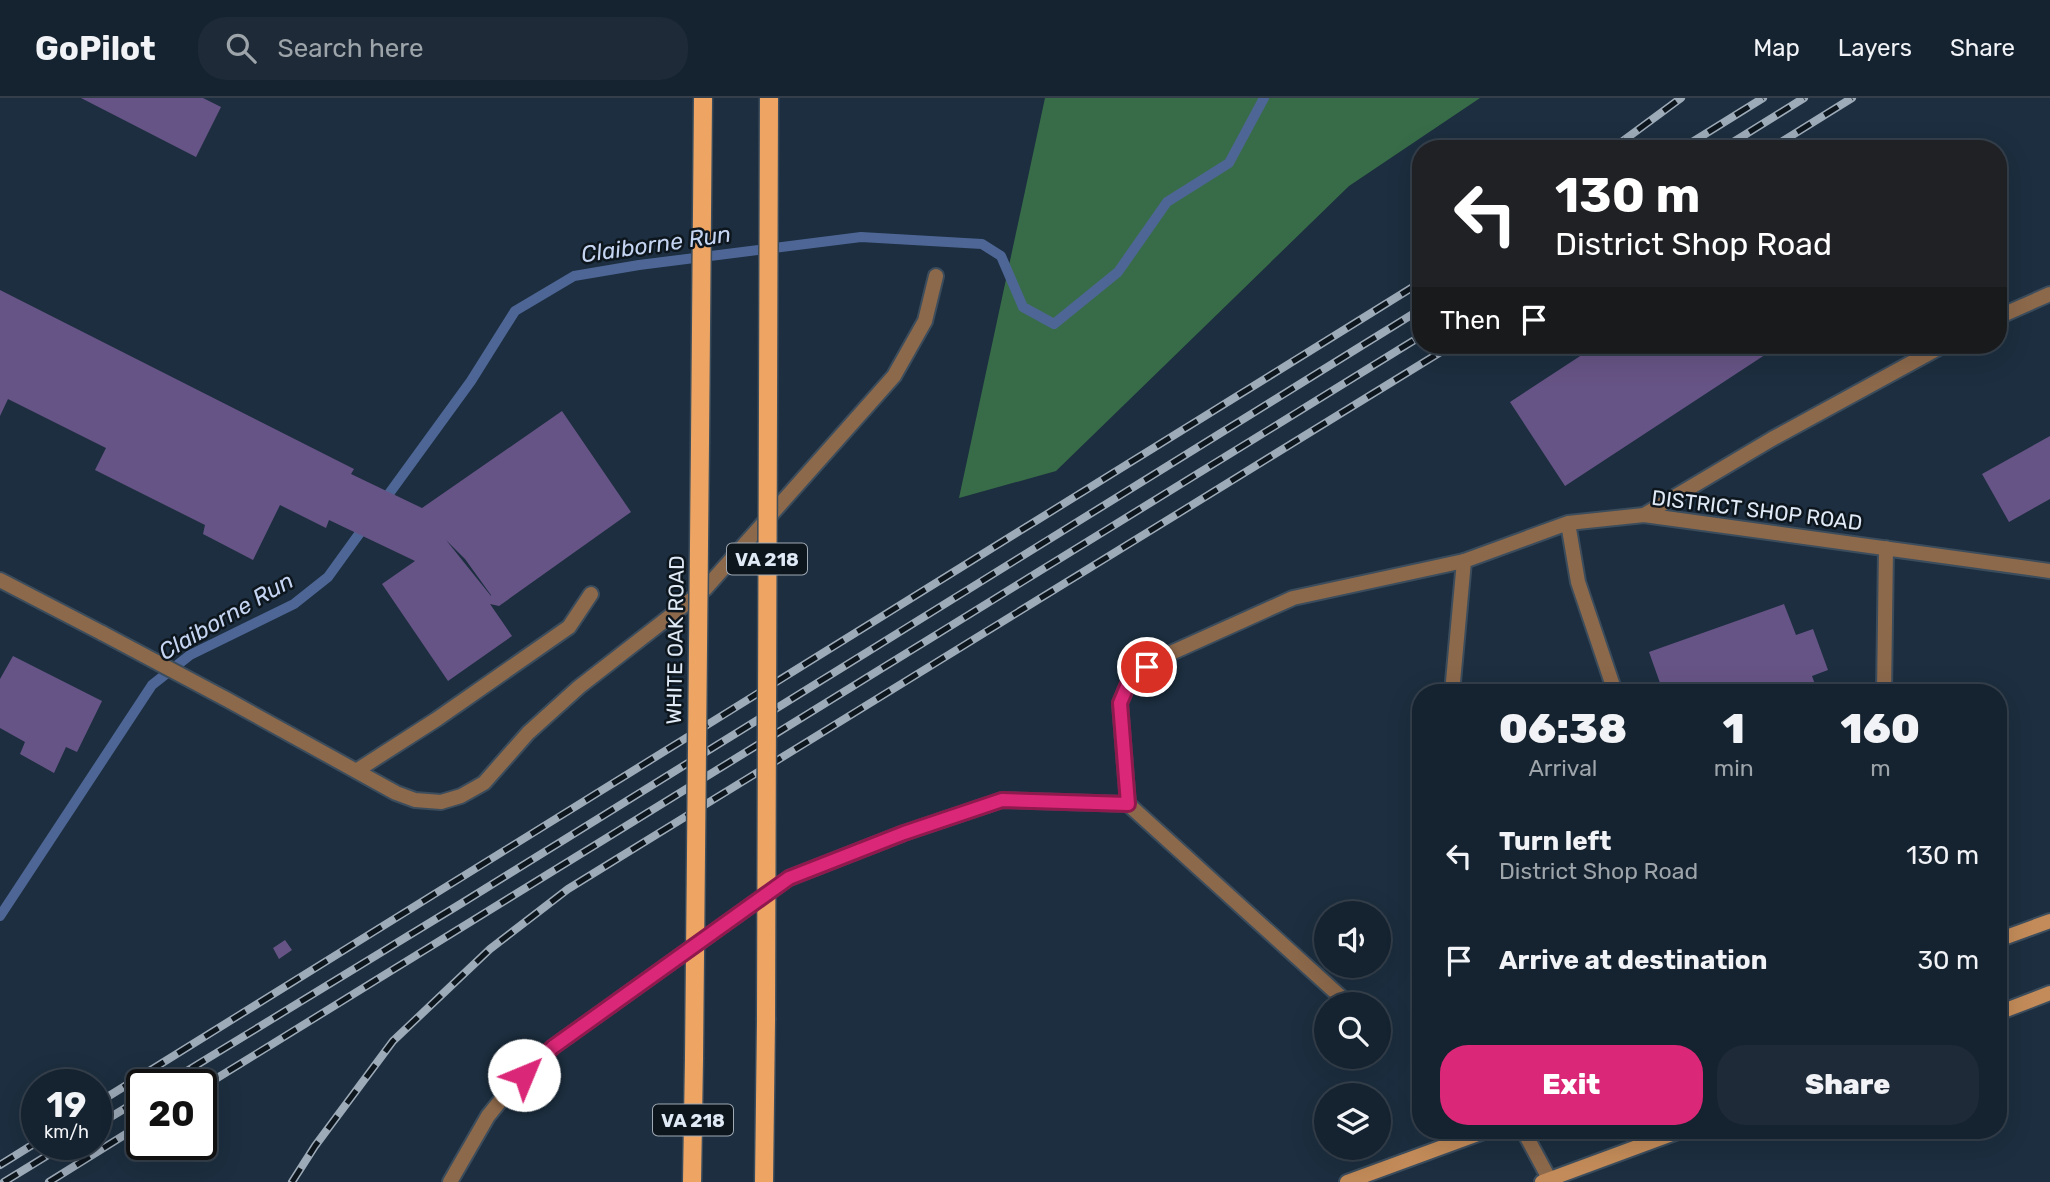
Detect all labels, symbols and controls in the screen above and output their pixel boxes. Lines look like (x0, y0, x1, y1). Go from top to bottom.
search box (198, 17, 688, 80)
text: GoPilot (35, 29, 156, 68)
icon: search (222, 29, 260, 67)
text: Search here (278, 33, 423, 64)
text: Map (1753, 34, 1800, 62)
text: Layers (1838, 34, 1912, 62)
text: Share (1950, 34, 2015, 62)
text: 130 m (1555, 166, 1700, 224)
icon: left (1440, 168, 1531, 259)
water label: Claiborne Run (579, 220, 733, 268)
text: District Shop Road (1555, 225, 1832, 263)
icon: arrive (1515, 301, 1553, 339)
text: Then (1440, 305, 1501, 336)
street label: DISTRICT SHOP ROAD (1650, 485, 1864, 535)
road number: VA 218 (727, 544, 807, 574)
street label: WHITE OAK ROAD (661, 555, 689, 725)
water label: Claiborne Run (154, 566, 298, 666)
pin (1117, 637, 1177, 697)
icon: arrive (1128, 648, 1166, 686)
text: 06:38 (1499, 704, 1627, 754)
text: 1 (1723, 704, 1745, 754)
text: 160 (1841, 704, 1920, 754)
text: Arrival (1528, 754, 1597, 782)
text: min (1714, 754, 1754, 782)
text: m (1870, 754, 1891, 782)
text: Turn left (1499, 826, 1611, 857)
icon: left (1440, 837, 1478, 875)
text: 130 m (1906, 840, 1979, 871)
text: District Shop Road (1499, 857, 1698, 885)
map controls (1314, 901, 1391, 1160)
button: sound (1314, 901, 1391, 978)
icon: arrive (1440, 942, 1478, 980)
text: Arrive at destination (1499, 945, 1767, 976)
text: 30 m (1917, 945, 1979, 976)
button: search (1314, 992, 1391, 1069)
position arrow (487, 1038, 561, 1112)
button: Exit (1440, 1045, 1703, 1125)
button: Share (1717, 1045, 1979, 1125)
speed limit sign: 20 (126, 1069, 217, 1160)
button: layers (1314, 1083, 1391, 1160)
text: 19 (47, 1084, 86, 1126)
road number: VA 218 (653, 1104, 733, 1136)
text: km/h (44, 1121, 89, 1143)

